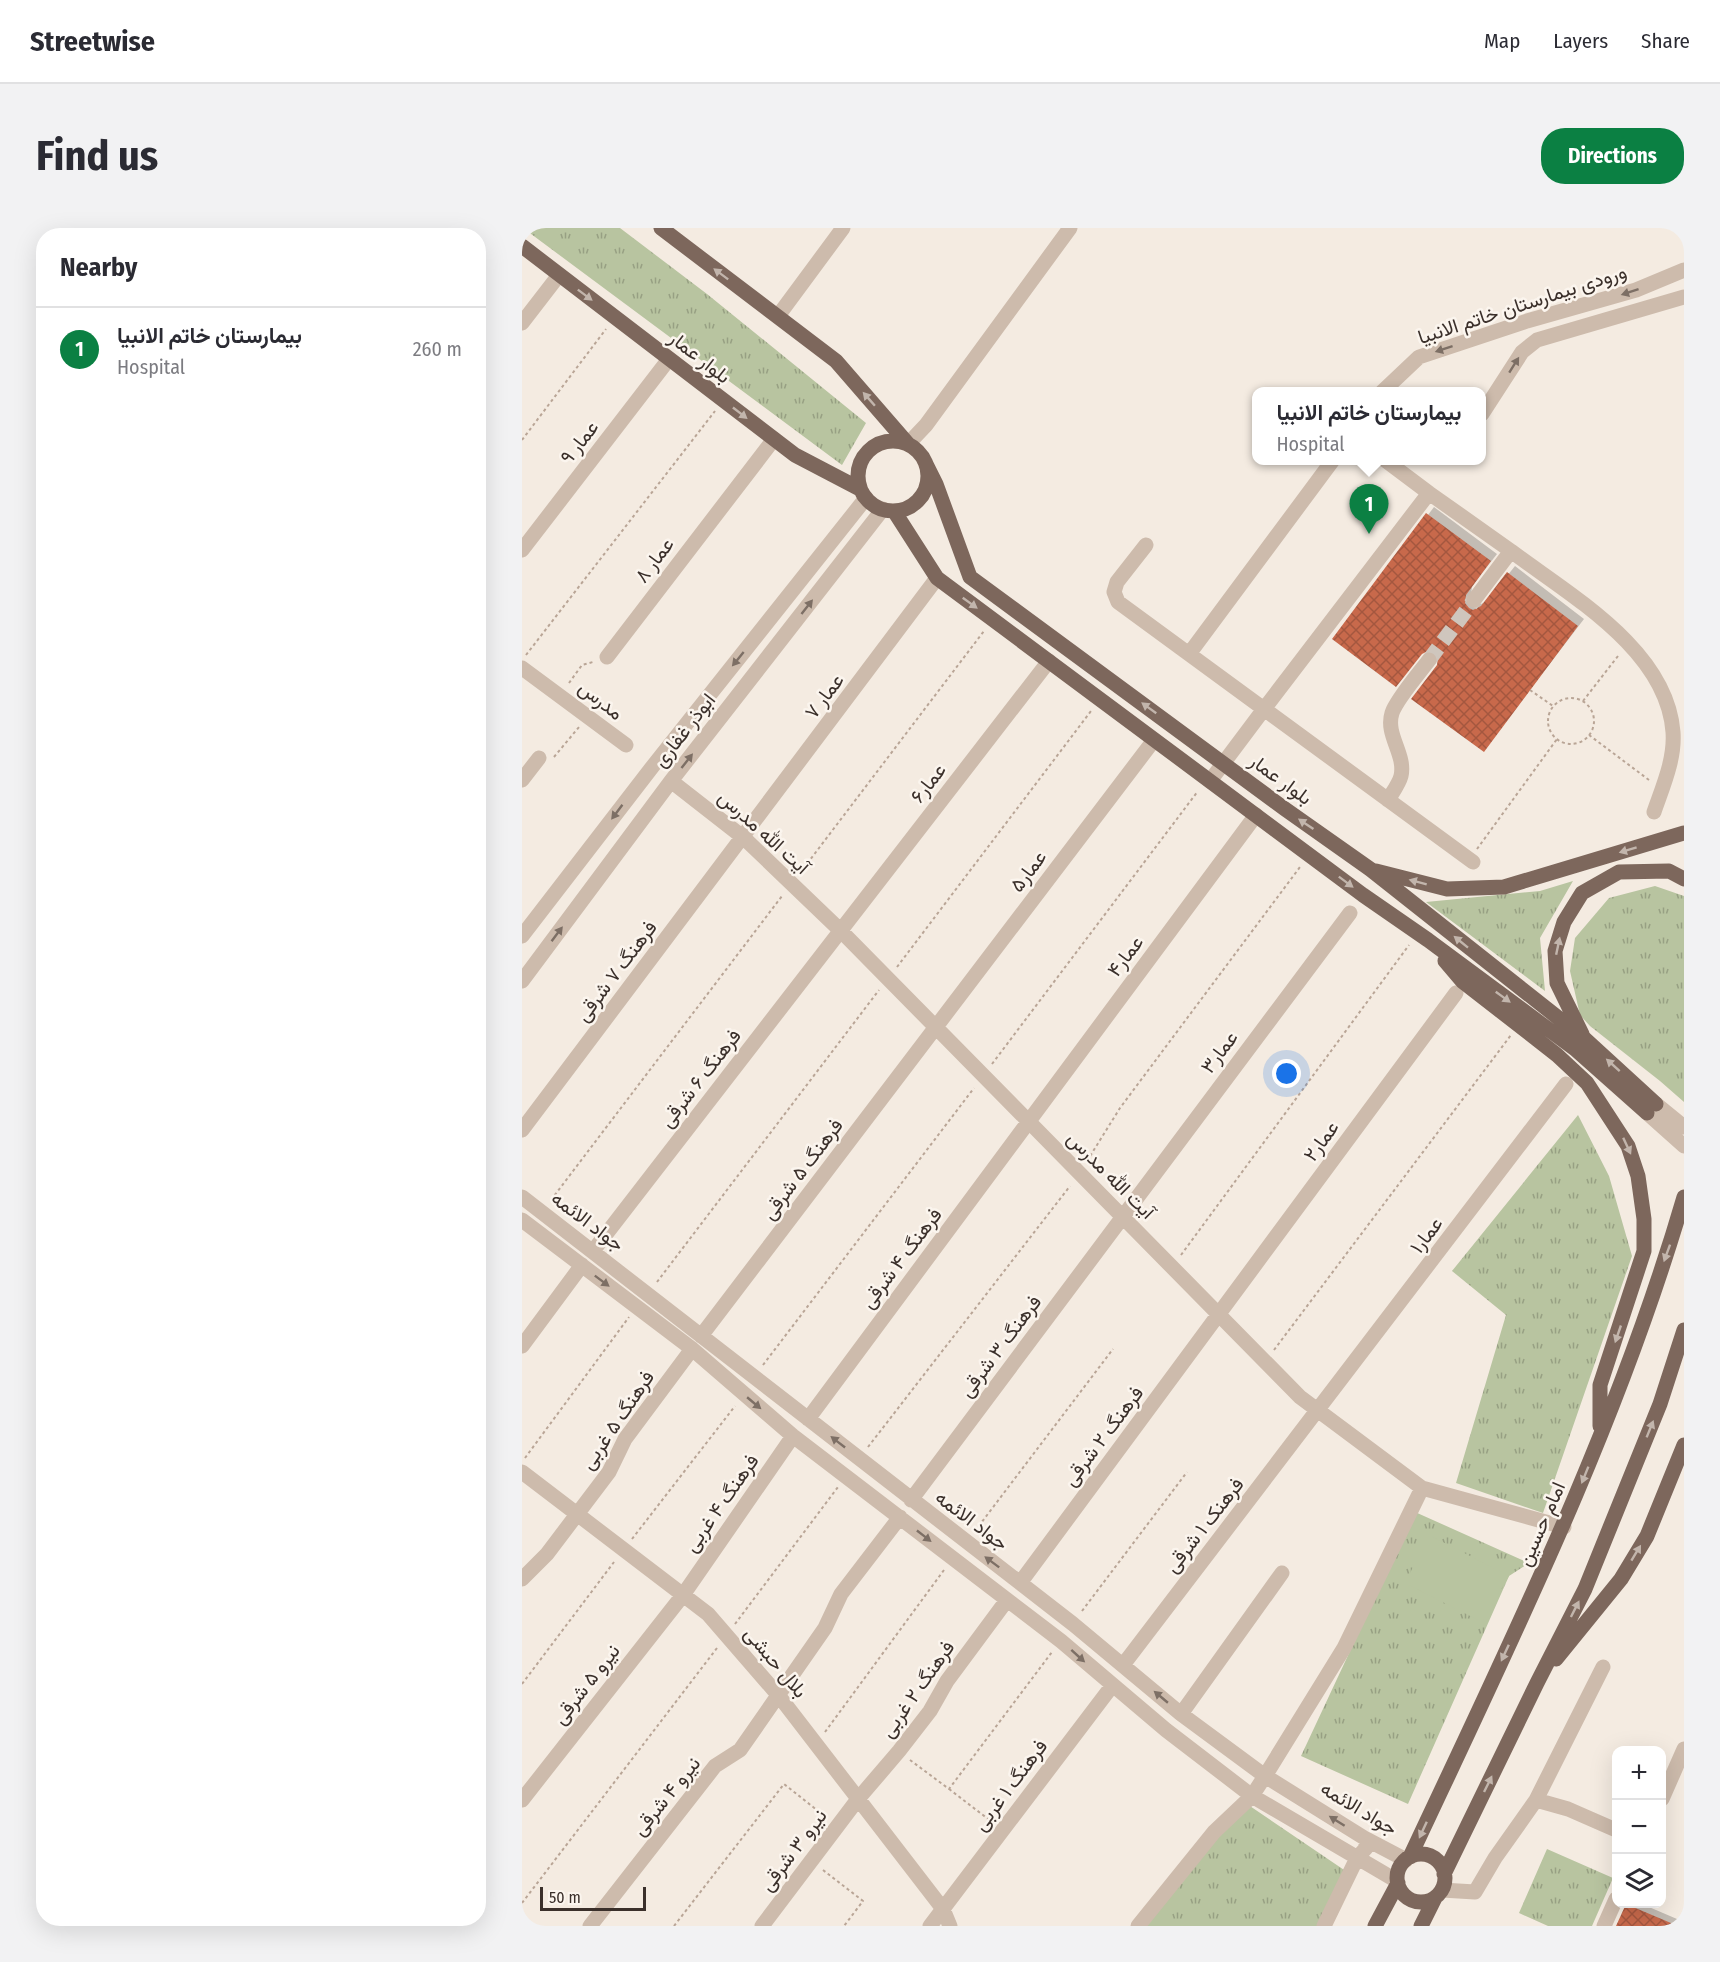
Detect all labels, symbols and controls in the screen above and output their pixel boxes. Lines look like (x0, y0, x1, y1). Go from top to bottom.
text: Streetwise (30, 25, 155, 58)
text: Map (1484, 28, 1520, 54)
text: Layers (1553, 28, 1608, 54)
text: Share (1641, 28, 1690, 54)
button: Directions (1541, 128, 1684, 184)
text: Find us (36, 131, 158, 181)
text: Nearby (60, 252, 137, 283)
street label: ورودی بیمارستان خاتم الانبیا (1415, 259, 1630, 350)
one-way arrow (714, 268, 729, 280)
one-way arrow (577, 288, 593, 301)
one-way arrow (1621, 288, 1639, 297)
text: بیمارستان خاتم الانبیا (117, 322, 302, 349)
street label: بلوار عمار (663, 325, 735, 389)
text: 1 (75, 337, 84, 361)
text: 260 m (413, 337, 462, 361)
one-way arrow (1434, 345, 1452, 354)
text: Hospital (117, 355, 185, 379)
one-way arrow (1508, 357, 1519, 373)
popup (1252, 387, 1486, 465)
one-way arrow (863, 392, 876, 407)
text: بیمارستان خاتم الانبیا (1276, 399, 1462, 426)
one-way arrow (732, 407, 747, 419)
street label: عمار ۹ (555, 416, 604, 469)
text: Hospital (1276, 432, 1345, 456)
pin: 1 (1350, 484, 1388, 534)
street label: عمار ۸ (629, 533, 680, 588)
one-way arrow (962, 597, 978, 609)
one-way arrow (800, 600, 812, 615)
one-way arrow (731, 651, 744, 667)
street label: عمار ۷ (799, 669, 850, 724)
street label: مدرس (573, 675, 628, 726)
street label: ابوذر غفاری (648, 688, 721, 772)
one-way arrow (1141, 702, 1157, 715)
street label: بلوار عمار (1244, 748, 1317, 810)
one-way arrow (680, 753, 693, 769)
street label: عمار۶ (905, 758, 952, 808)
street label: آیت الله مدرس (713, 785, 815, 881)
one-way arrow (612, 805, 624, 820)
one-way arrow (1298, 819, 1314, 830)
street label: عمار۵ (1005, 845, 1052, 897)
one-way arrow (1619, 846, 1637, 855)
one-way arrow (1338, 876, 1353, 888)
one-way arrow (1409, 876, 1428, 886)
street label: فرهنگ ۷ شرقی (570, 916, 663, 1027)
one-way arrow (551, 926, 563, 942)
street label: عمار۴ (1102, 931, 1149, 982)
one-way arrow (1454, 936, 1469, 949)
one-way arrow (1553, 937, 1563, 955)
one-way arrow (1495, 991, 1511, 1003)
street label: فرهنگ ۶ شرقی (654, 1024, 747, 1133)
street label: عمار۳ (1195, 1026, 1244, 1079)
one-way arrow (1605, 1058, 1620, 1072)
your location (1272, 1059, 1301, 1088)
street label: فرهنگ ۵ شرقی (756, 1114, 849, 1225)
street label: عمار۲ (1298, 1116, 1345, 1167)
street label: آیت الله مدرس (1061, 1126, 1161, 1226)
one-way arrow (1622, 1137, 1631, 1154)
street label: جواد الائمه (546, 1186, 629, 1257)
street label: فرهنگ ۴ شرقی (855, 1203, 947, 1314)
street label: عمار۱ (1404, 1212, 1448, 1259)
one-way arrow (1662, 1244, 1672, 1262)
one-way arrow (595, 1274, 610, 1286)
street label: فرهنگ ۳ شرقی (954, 1290, 1047, 1402)
one-way arrow (1612, 1325, 1622, 1343)
street label: فرهنگ ۵ غربی (575, 1366, 660, 1475)
street label: فرهنگ ۲ شرقی (1058, 1381, 1149, 1491)
one-way arrow (746, 1396, 762, 1409)
one-way arrow (1645, 1420, 1655, 1438)
one-way arrow (830, 1436, 846, 1449)
street label: فرهنگ ۴ غربی (678, 1449, 764, 1557)
one-way arrow (1580, 1467, 1590, 1485)
street label: فرهنک ۱ شرقی (1159, 1473, 1249, 1578)
street label: امام حسین (1512, 1478, 1571, 1570)
street label: جواد الائمه (930, 1485, 1013, 1556)
one-way arrow (916, 1530, 932, 1542)
one-way arrow (1631, 1545, 1642, 1561)
one-way arrow (984, 1555, 1000, 1568)
one-way arrow (1570, 1601, 1580, 1618)
street label: بلال حبشی (739, 1621, 813, 1703)
street label: فرهنگ ۲ غربی (875, 1636, 960, 1743)
street label: نیرو ۵ شرقی (547, 1639, 626, 1730)
one-way arrow (1501, 1645, 1510, 1662)
one-way arrow (1070, 1649, 1085, 1662)
one-way arrow (1153, 1690, 1169, 1703)
street label: فرهنگ ۱ غربی (968, 1735, 1053, 1836)
map controls (1612, 1746, 1666, 1908)
button: + (1612, 1746, 1666, 1800)
street label: نیرو ۴ شرقی (627, 1752, 706, 1841)
one-way arrow (1484, 1775, 1493, 1792)
street label: جواد الائمه (1316, 1776, 1402, 1841)
button: − (1612, 1800, 1666, 1854)
street label: نیرو ۳ شرقی (754, 1804, 833, 1896)
one-way arrow (1329, 1815, 1345, 1826)
one-way arrow (1418, 1821, 1427, 1838)
button: layers (1612, 1854, 1666, 1908)
scale bar (540, 1884, 646, 1912)
text: 50 m (549, 1888, 581, 1907)

